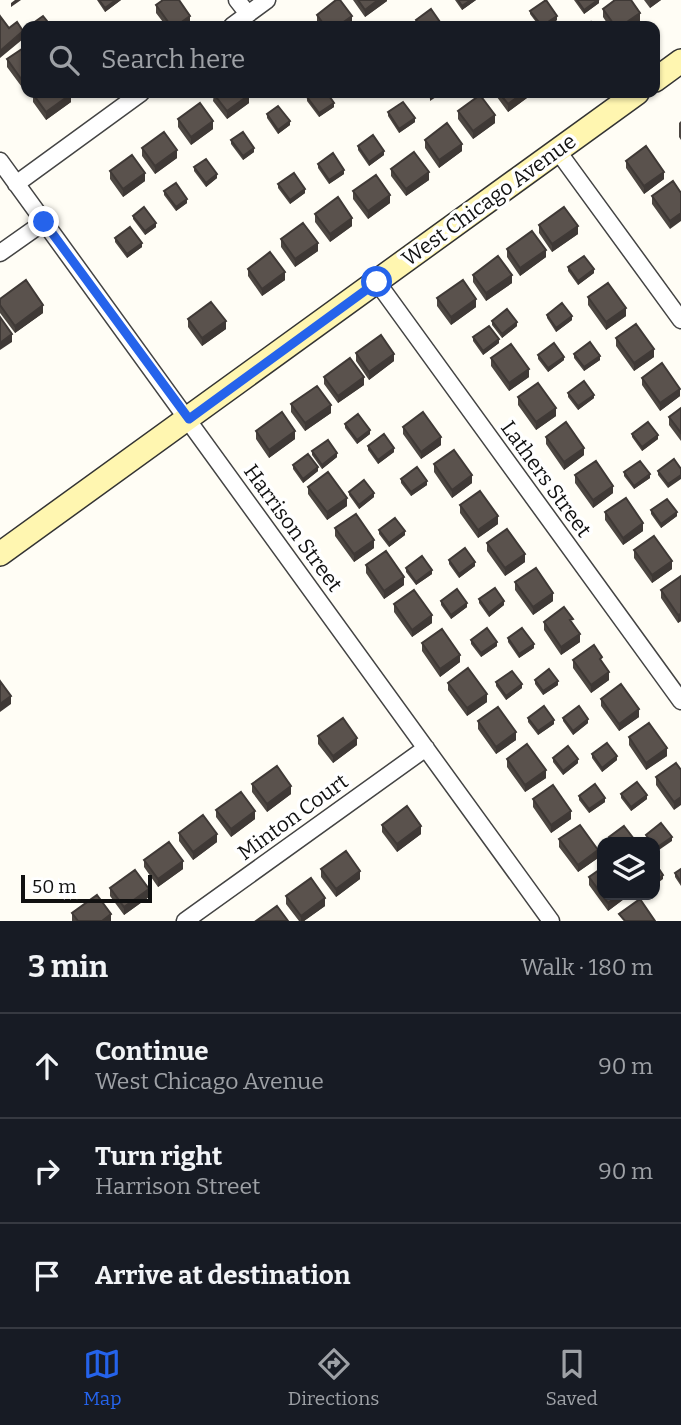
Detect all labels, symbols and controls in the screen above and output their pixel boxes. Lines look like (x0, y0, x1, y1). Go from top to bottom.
search box (21, 21, 660, 98)
icon: search (45, 41, 83, 79)
text: Search here (101, 44, 245, 75)
street label: West Chicago Avenue (397, 128, 581, 272)
route end (28, 206, 59, 237)
route start (361, 266, 392, 297)
street label: Lathers Street (495, 416, 597, 542)
street label: Harrison Street (238, 459, 348, 597)
street label: Minton Court (233, 768, 354, 866)
map controls (597, 837, 660, 900)
button: layers (597, 837, 660, 900)
scale bar (21, 872, 152, 904)
text: 50 m (32, 875, 76, 898)
text: 3 min (28, 949, 108, 985)
text: Walk · 180 m (521, 953, 653, 981)
text: Continue (95, 1036, 209, 1067)
icon: ahead (28, 1047, 66, 1085)
text: 90 m (598, 1052, 653, 1080)
text: West Chicago Avenue (95, 1067, 324, 1095)
text: Turn right (95, 1141, 222, 1172)
icon: right (28, 1152, 66, 1190)
text: 90 m (598, 1157, 653, 1185)
text: Harrison Street (95, 1172, 260, 1200)
icon: arrive (28, 1257, 66, 1295)
text: Arrive at destination (95, 1260, 350, 1291)
tab: Map (83, 1345, 122, 1410)
tab: Directions (288, 1345, 379, 1410)
tab: Saved (546, 1345, 598, 1410)

